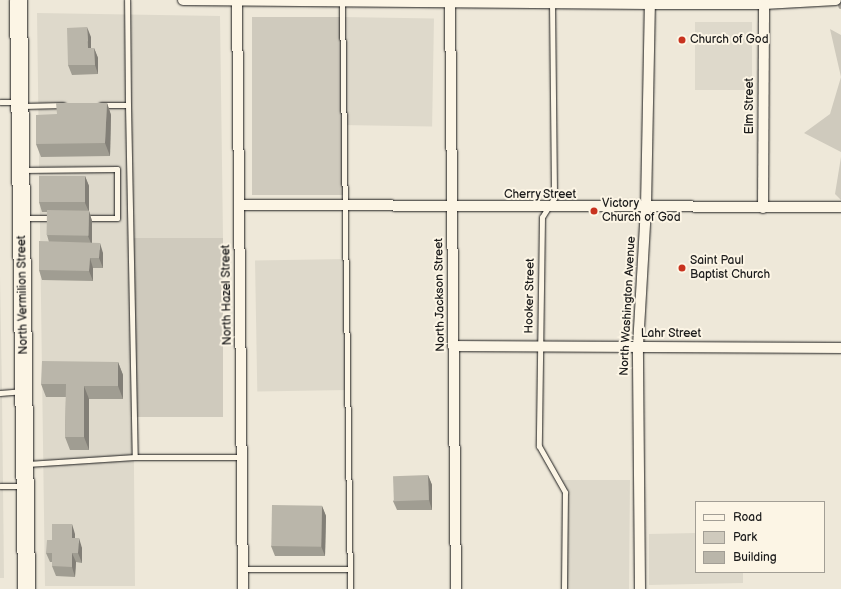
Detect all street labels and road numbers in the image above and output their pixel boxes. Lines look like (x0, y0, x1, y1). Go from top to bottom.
street label: Elm Street (743, 78, 757, 134)
street label: Cherry Street (503, 188, 577, 202)
street label: North Vermilion Street (15, 235, 31, 355)
street label: North Washington Avenue (617, 236, 639, 376)
street label: North Jackson Street (432, 238, 448, 352)
street label: North Hazel Street (219, 244, 235, 346)
street label: Hooker Street (522, 258, 538, 334)
street label: Lahr Street (641, 327, 701, 341)

